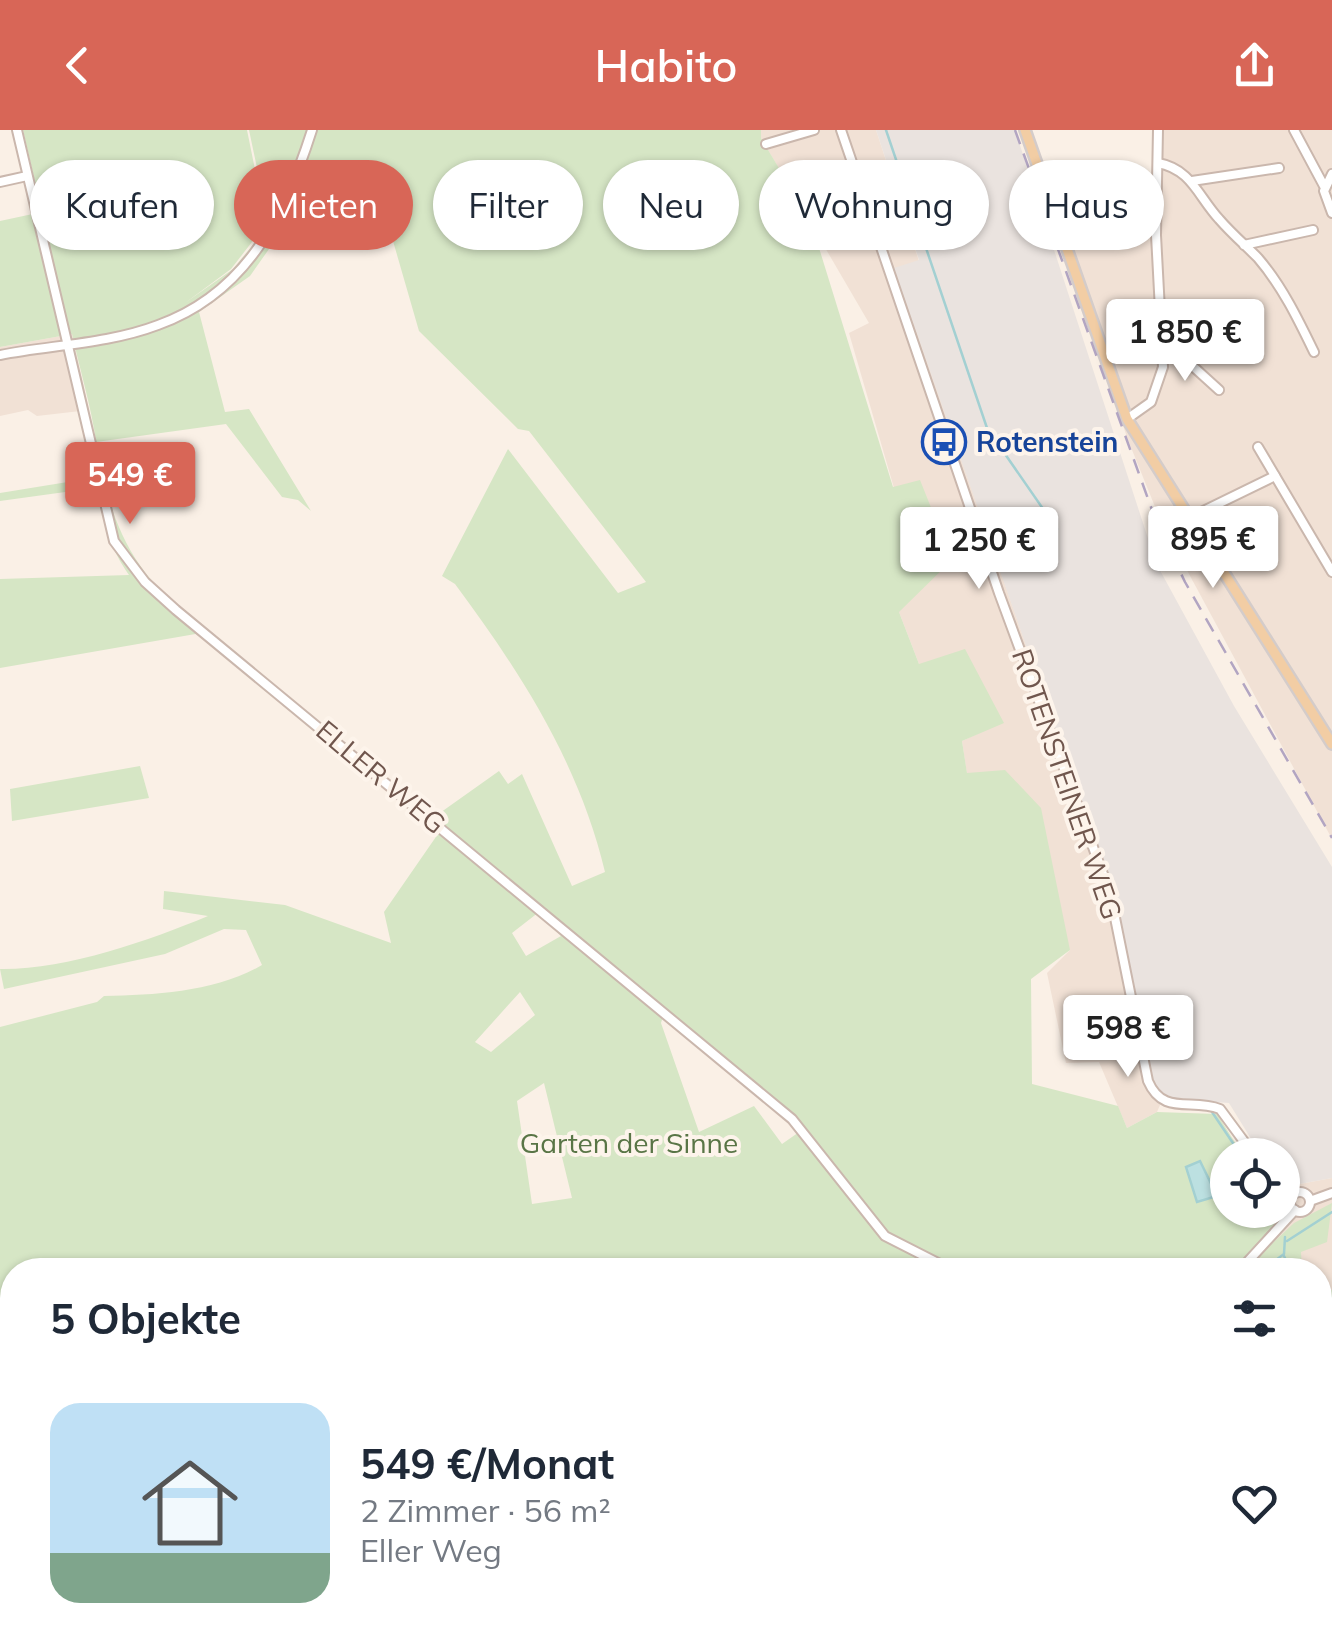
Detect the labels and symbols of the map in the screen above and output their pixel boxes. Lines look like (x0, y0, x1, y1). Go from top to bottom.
pin: 1 850 € (1093, 299, 1277, 384)
bus stop icon: Rotenstein (921, 419, 967, 465)
place label: Rotenstein (976, 424, 1118, 459)
pin: 549 € (60, 442, 200, 527)
pin: 895 € (1143, 506, 1283, 591)
pin: 1 250 € (887, 507, 1071, 592)
street label: ROTENSTEINER WEG (1005, 644, 1130, 924)
street label: ELLER WEG (310, 712, 453, 841)
pin: 598 € (1058, 995, 1198, 1080)
park label: Garten der Sinne (520, 1125, 738, 1160)

